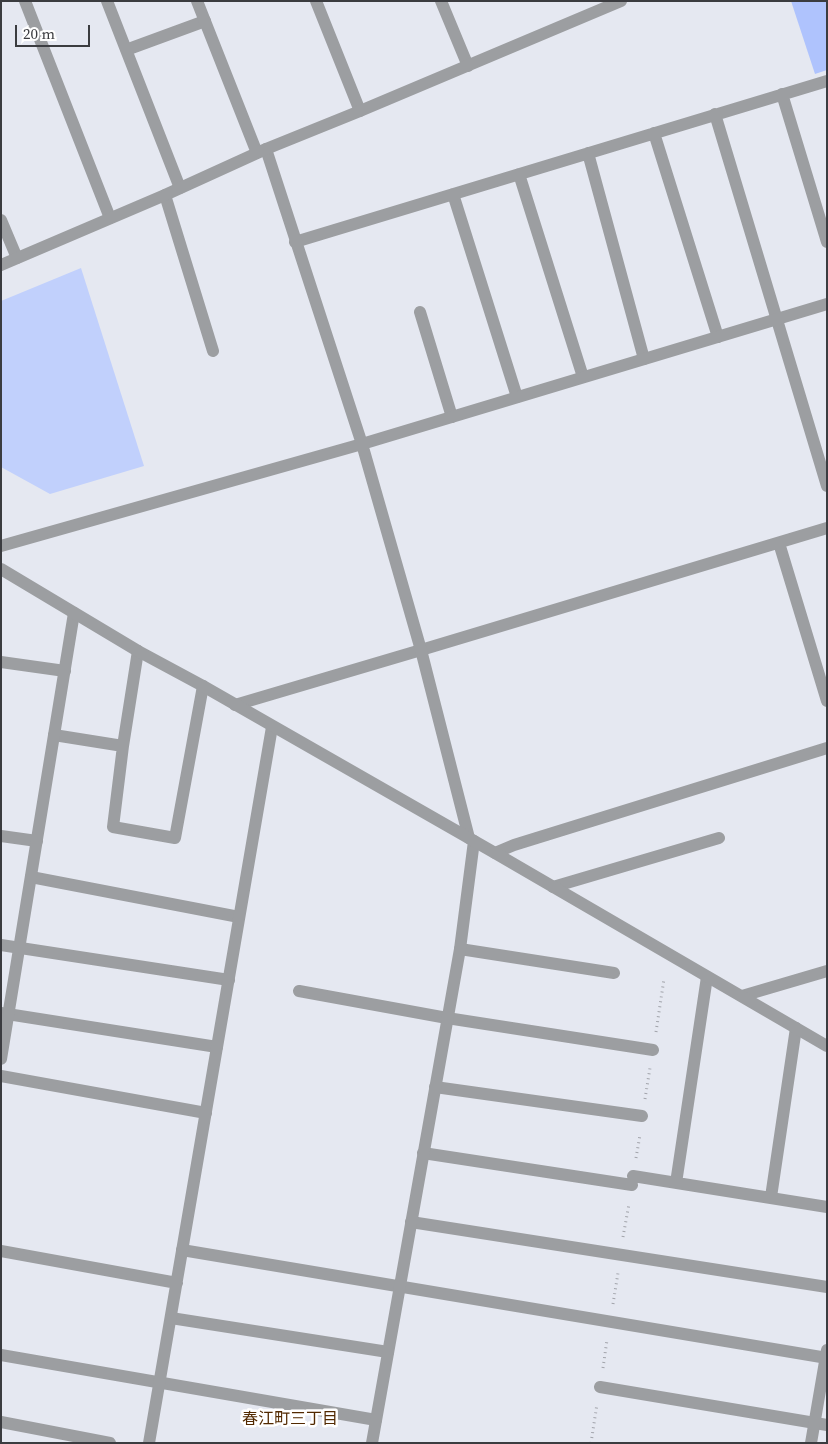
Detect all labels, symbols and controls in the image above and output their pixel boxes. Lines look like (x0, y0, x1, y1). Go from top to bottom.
scale bar (18, 15, 92, 47)
text: 20 m (23, 23, 55, 44)
district label: 春江町三丁目 (242, 1410, 338, 1430)

